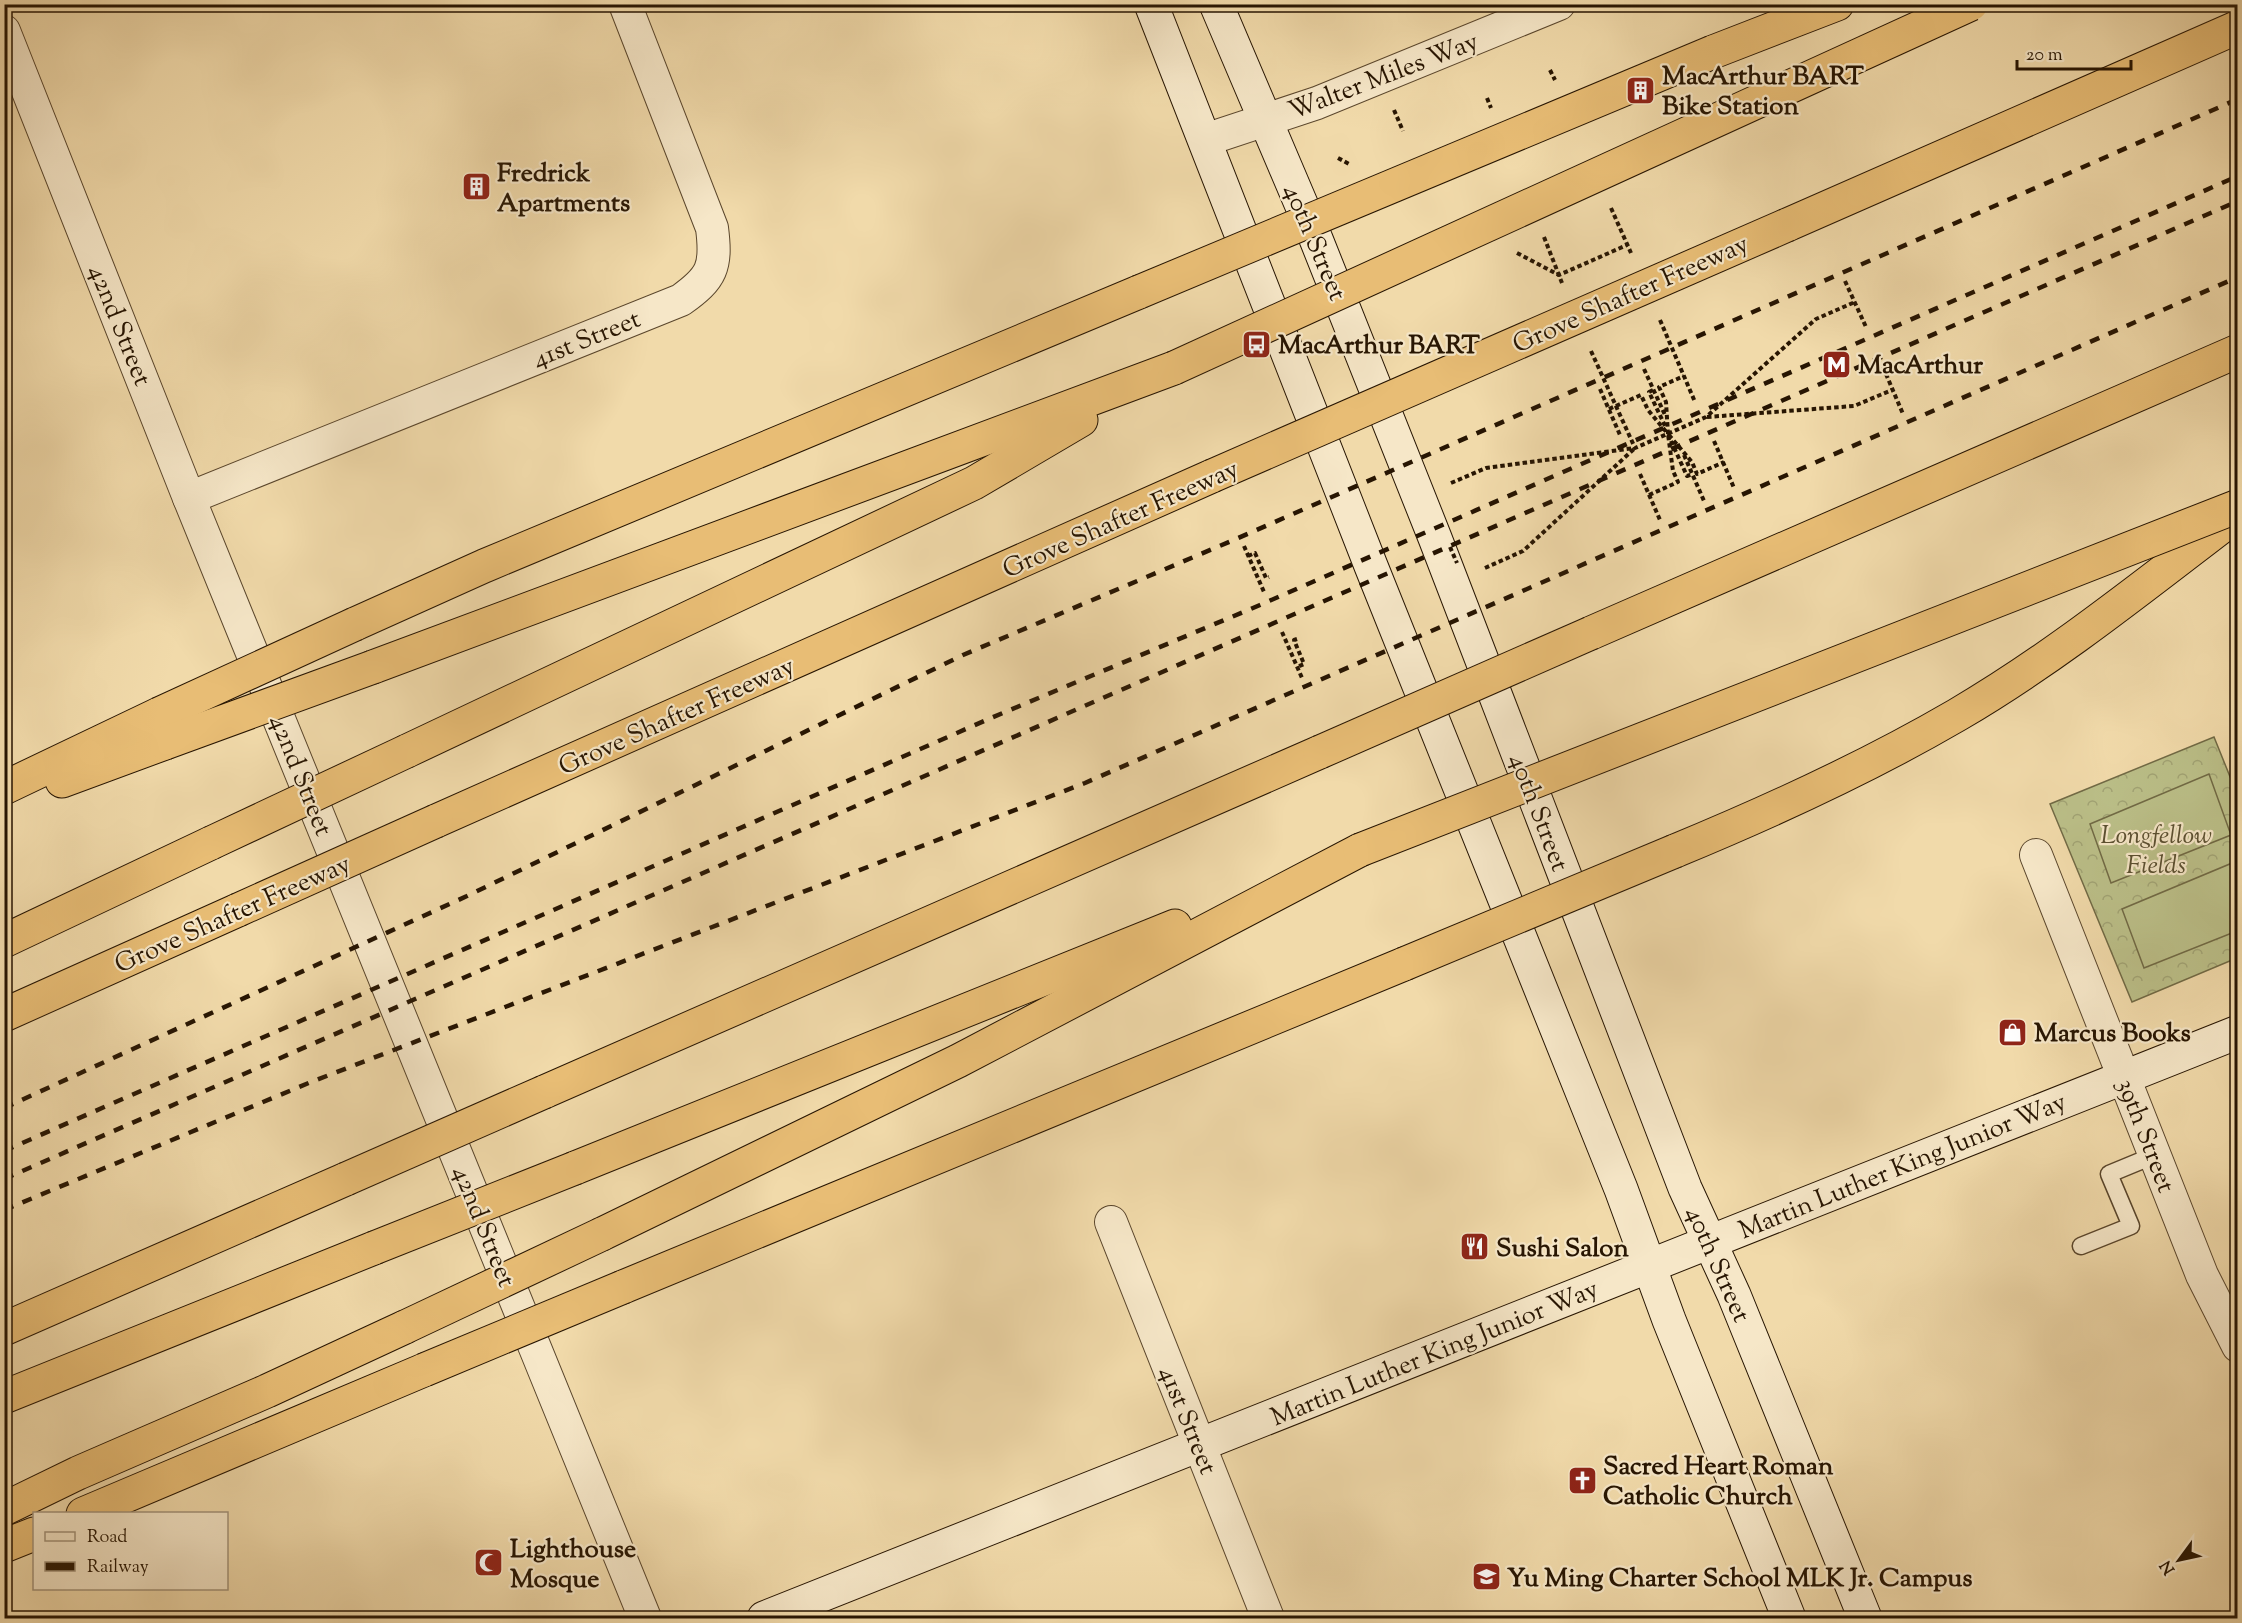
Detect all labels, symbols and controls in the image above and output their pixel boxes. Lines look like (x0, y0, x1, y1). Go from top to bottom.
street label: Walter Miles Way (1284, 24, 1484, 131)
scale bar (2017, 33, 2131, 71)
text: 20 m (2026, 43, 2063, 69)
place label: MacArthur BART Bike Station (1662, 59, 1865, 126)
building icon: MacArthur BART Bike Station (1625, 74, 1657, 106)
place label: Fredrick Apartments (497, 156, 630, 223)
building icon: Fredrick Apartments (460, 171, 492, 203)
street label: 40th Street (1273, 179, 1355, 307)
street label: Grove Shafter Freeway (1507, 227, 1755, 364)
street label: 42nd Street (78, 260, 160, 392)
street label: 41st Street (527, 302, 647, 379)
bus stop icon: MacArthur BART (1241, 328, 1273, 360)
place label: MacArthur BART (1278, 328, 1481, 365)
metro station icon: MacArthur (1821, 348, 1853, 380)
place label: MacArthur (1858, 348, 1983, 385)
street label: Grove Shafter Freeway (997, 452, 1245, 589)
street label: Grove Shafter Freeway (553, 649, 801, 786)
street label: 42nd Street (259, 710, 341, 842)
street label: 40th Street (1498, 749, 1577, 877)
park label: Longfellow Fields (2100, 818, 2212, 885)
street label: Grove Shafter Freeway (109, 847, 357, 984)
shop icon: Marcus Books (1997, 1016, 2029, 1048)
place label: Marcus Books (2034, 1016, 2191, 1053)
street label: 39th Street (2106, 1073, 2183, 1198)
street label: Martin Luther King Junior Way (1734, 1084, 2072, 1250)
street label: 42nd Street (442, 1161, 524, 1293)
street label: 40th Street (1675, 1201, 1759, 1329)
restaurant icon: Sushi Salon (1459, 1231, 1491, 1263)
place label: Sushi Salon (1496, 1231, 1630, 1268)
street label: Martin Luther King Junior Way (1266, 1271, 1604, 1437)
street label: 41st Street (1148, 1361, 1225, 1481)
place label: Sacred Heart Roman Catholic Church (1603, 1449, 1834, 1516)
church icon: Sacred Heart Roman Catholic Church (1566, 1464, 1598, 1496)
legend (33, 1512, 228, 1590)
text: Road (87, 1525, 127, 1551)
north arrow (2149, 1530, 2209, 1590)
place label: Lighthouse Mosque (510, 1532, 636, 1599)
mosque icon: Lighthouse Mosque (473, 1547, 505, 1579)
text: Railway (87, 1555, 149, 1581)
text: N (2155, 1555, 2182, 1578)
school or university icon: Yu Ming Charter School MLK Jr. Campus (1470, 1561, 1502, 1593)
place label: Yu Ming Charter School MLK Jr. Campus (1507, 1561, 1973, 1598)

